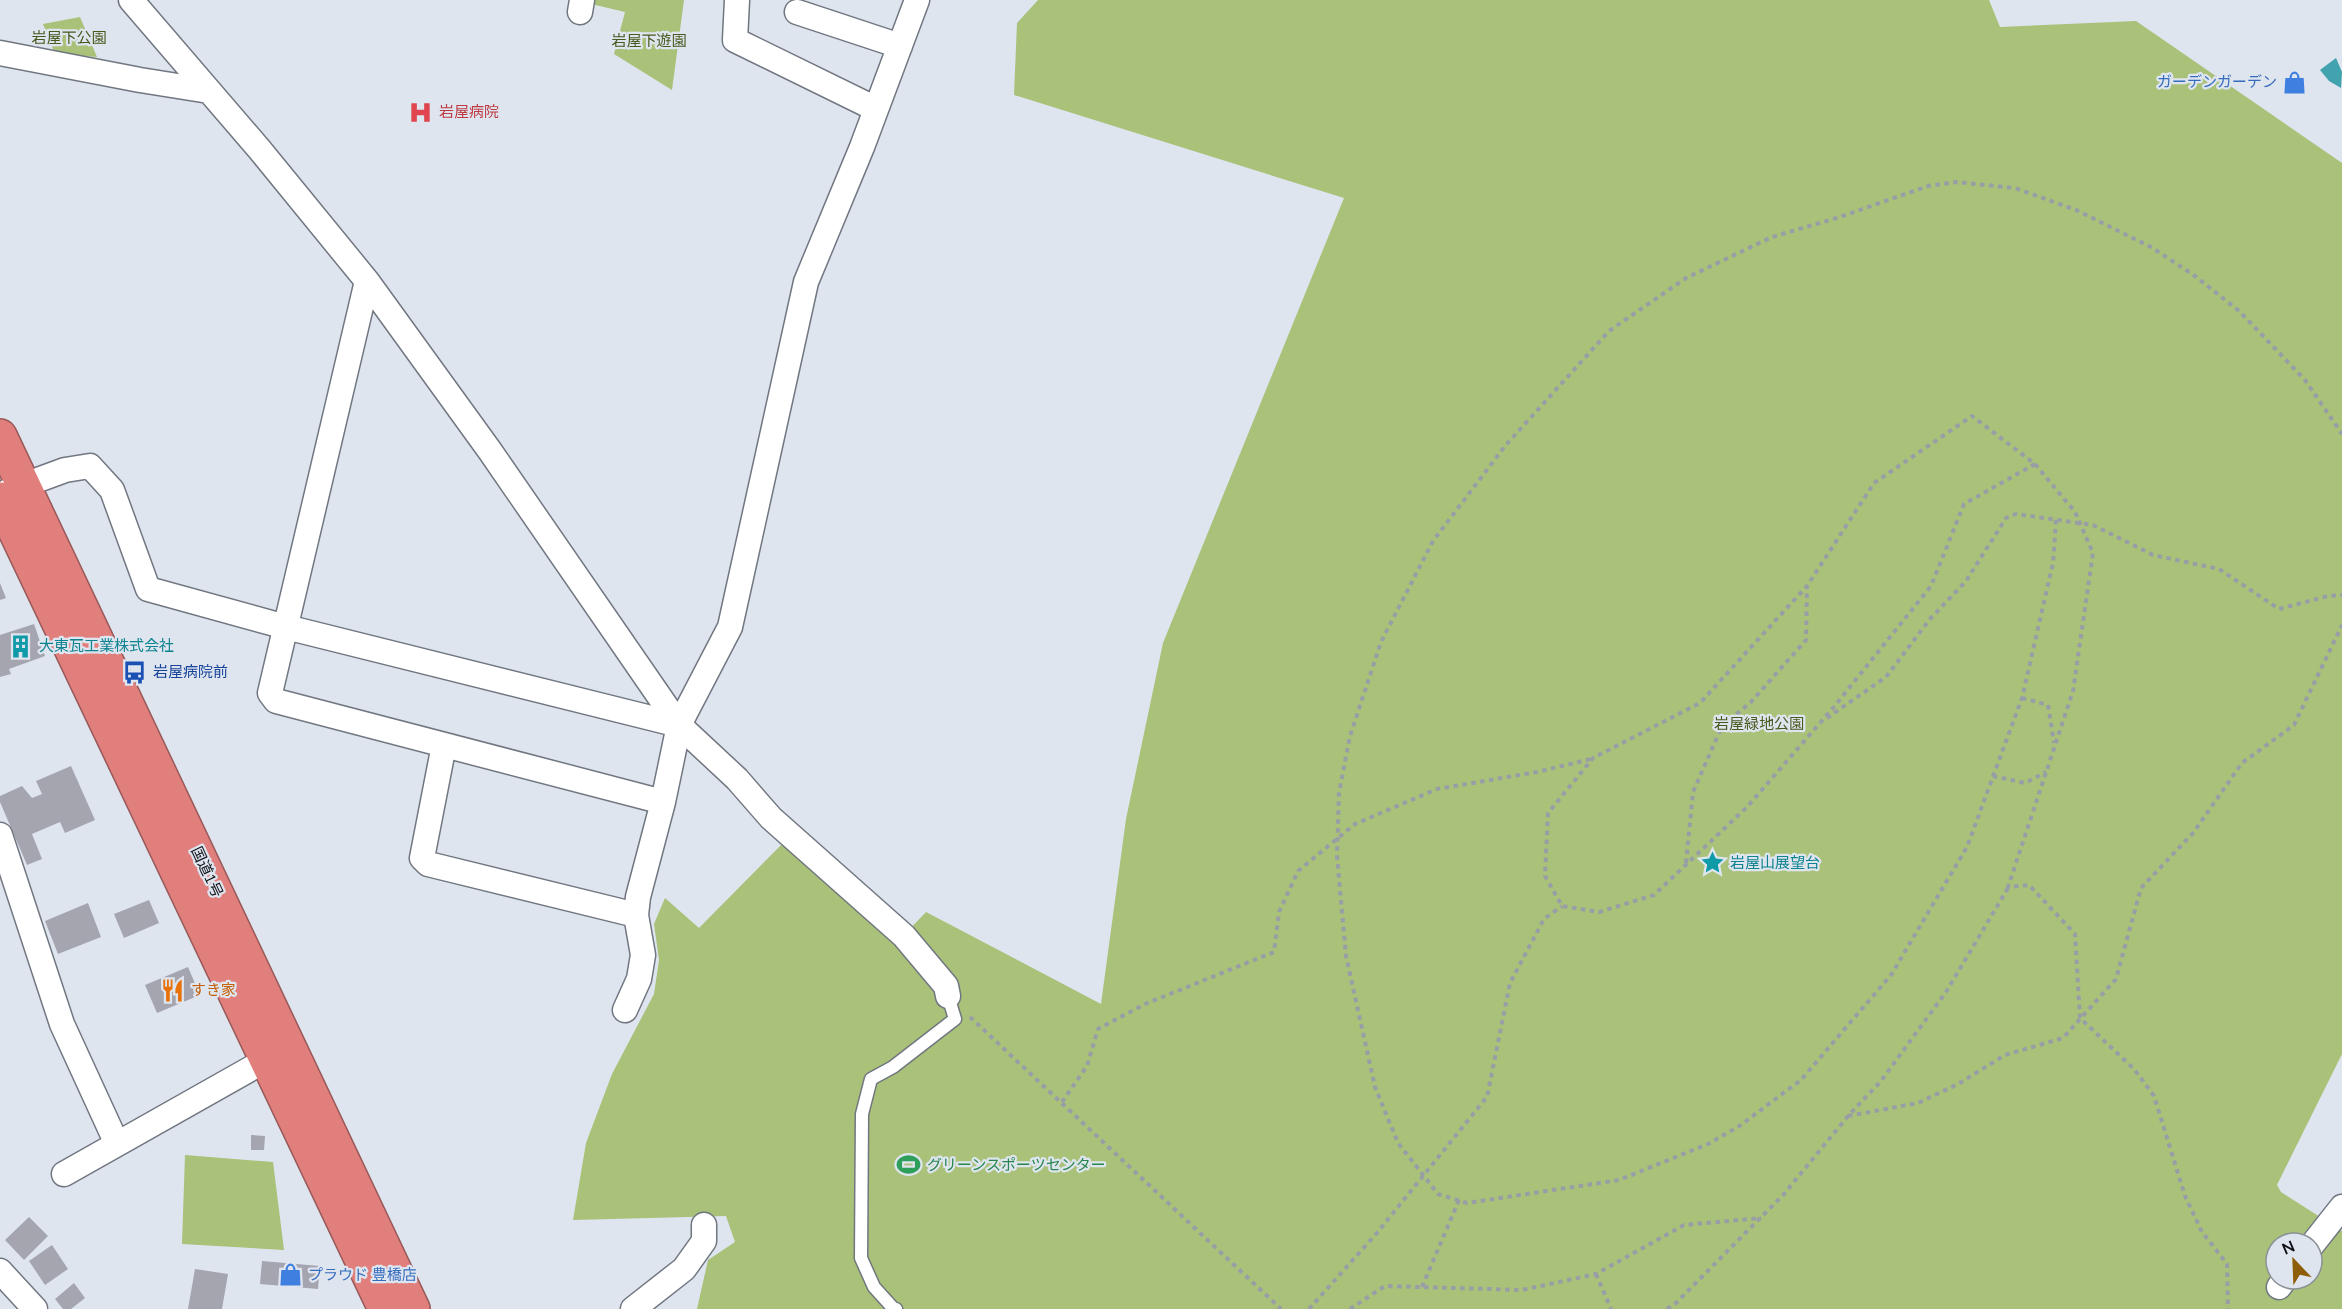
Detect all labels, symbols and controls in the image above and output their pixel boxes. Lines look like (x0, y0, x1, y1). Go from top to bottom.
park label: 岩屋下公園 (31, 28, 107, 48)
park label: 岩屋下遊園 (611, 31, 687, 51)
shop icon: ガーデンガーデン (2282, 69, 2308, 95)
place label: ガーデンガーデン (2157, 72, 2277, 92)
hospital icon: 岩屋病院 (408, 99, 434, 125)
place label: 岩屋病院 (439, 102, 499, 122)
building icon: 大東瓦工業株式会社 (8, 633, 34, 659)
place label: 大東瓦工業株式会社 (39, 636, 174, 656)
bus stop icon: 岩屋病院前 (122, 659, 148, 685)
place label: 岩屋病院前 (153, 662, 228, 682)
park label: 岩屋緑地公園 (1714, 714, 1804, 734)
street label: 国道1号 (187, 843, 227, 901)
place icon: 岩屋山展望台 (1699, 850, 1725, 876)
place label: 岩屋山展望台 (1730, 853, 1820, 873)
restaurant icon: すき家 (160, 977, 186, 1003)
place label: すき家 (191, 980, 236, 1000)
sports icon: グリーンスポーツセンター (896, 1152, 922, 1178)
place label: グリーンスポーツセンター (927, 1155, 1106, 1175)
north arrow (2264, 1231, 2324, 1291)
text: N (2279, 1236, 2298, 1261)
shop icon: プラウド 豊橋店 (277, 1262, 303, 1288)
place label: プラウド 豊橋店 (308, 1265, 417, 1285)

